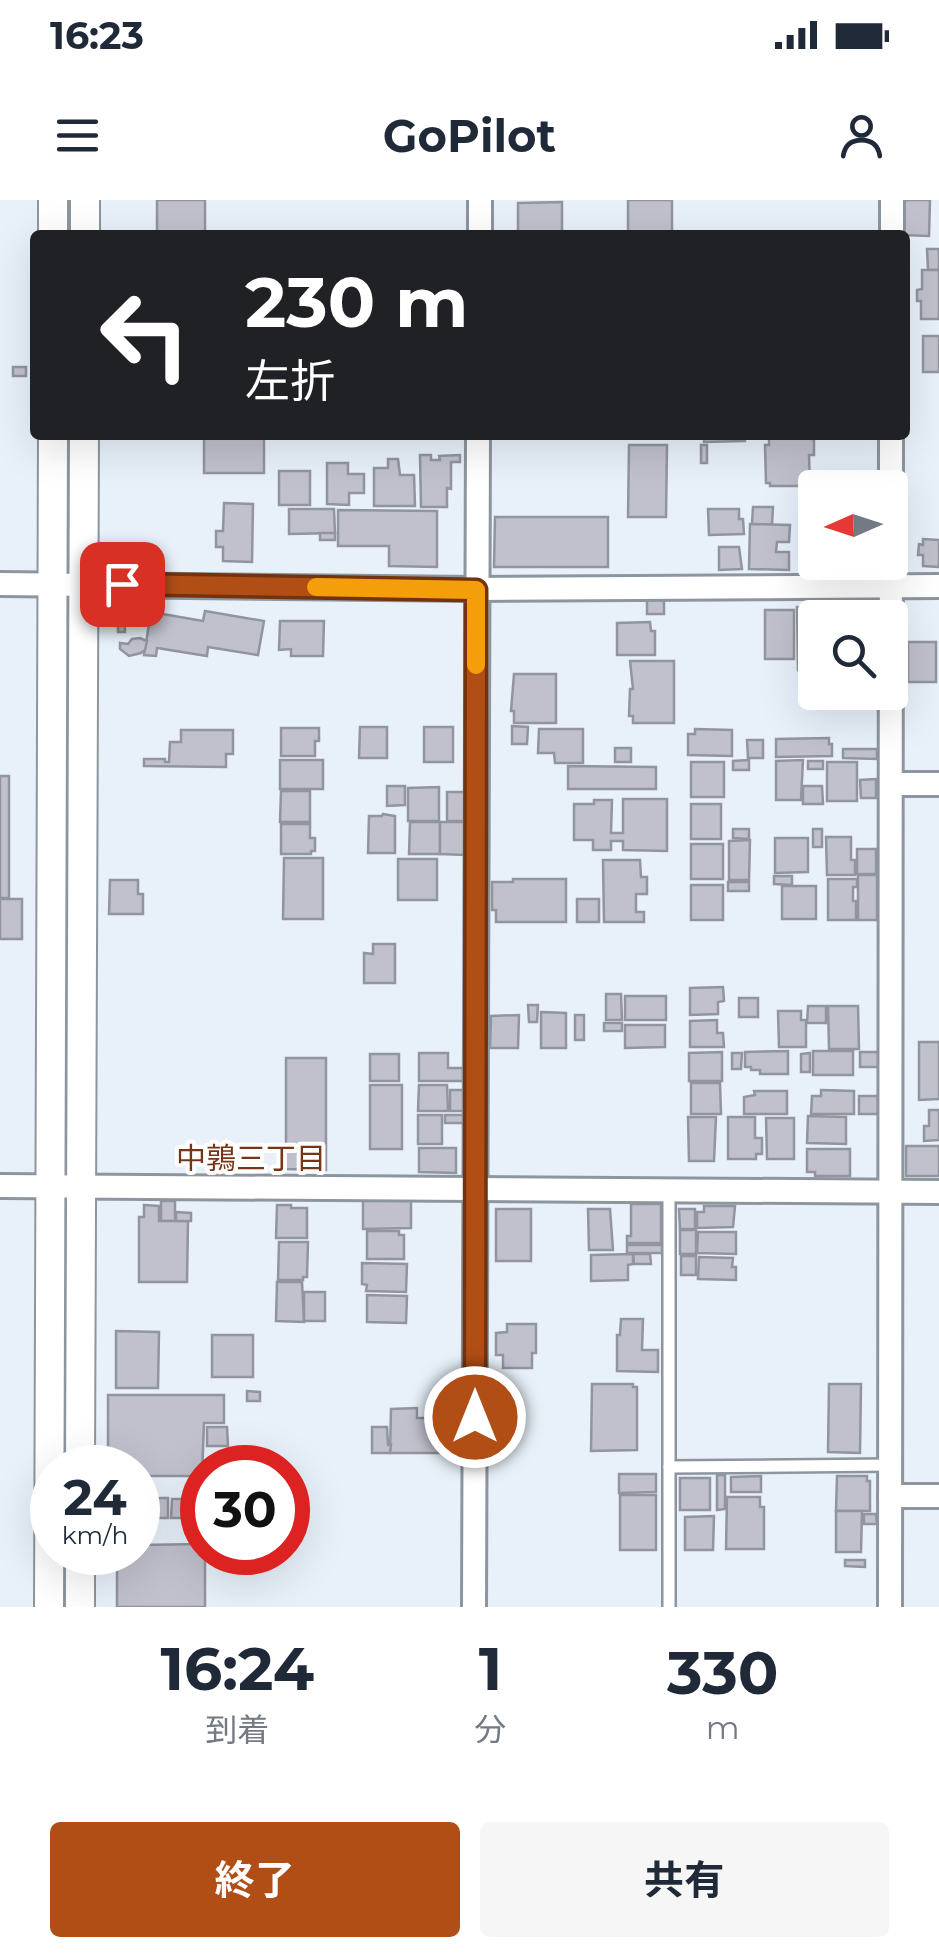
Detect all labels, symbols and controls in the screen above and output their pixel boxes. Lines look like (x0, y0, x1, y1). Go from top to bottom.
text: 16:23 (50, 12, 144, 59)
icon: menu (50, 108, 105, 163)
text: GoPilot (383, 108, 556, 163)
icon: person (834, 108, 889, 163)
text: 230 m (245, 259, 469, 345)
icon: left (80, 270, 210, 400)
text: 左折 (245, 353, 335, 408)
north arrow (798, 470, 908, 580)
map controls (798, 470, 908, 710)
pin (80, 542, 165, 627)
icon: arrive (95, 557, 150, 612)
button: search (798, 600, 908, 710)
district label: 中鶉三丁目 (176, 1140, 326, 1177)
position arrow (423, 1365, 527, 1469)
speed limit sign: 30 (180, 1445, 310, 1575)
text: 24 (63, 1467, 127, 1528)
text: km/h (62, 1520, 128, 1550)
text: 16:24 (160, 1632, 314, 1705)
text: 1 (479, 1632, 502, 1705)
text: 330 (667, 1636, 779, 1709)
text: m (706, 1708, 740, 1747)
text: 到着 (205, 1710, 269, 1749)
text: 分 (475, 1710, 507, 1749)
button: 終了 (50, 1822, 460, 1937)
button: 共有 (480, 1822, 889, 1937)

